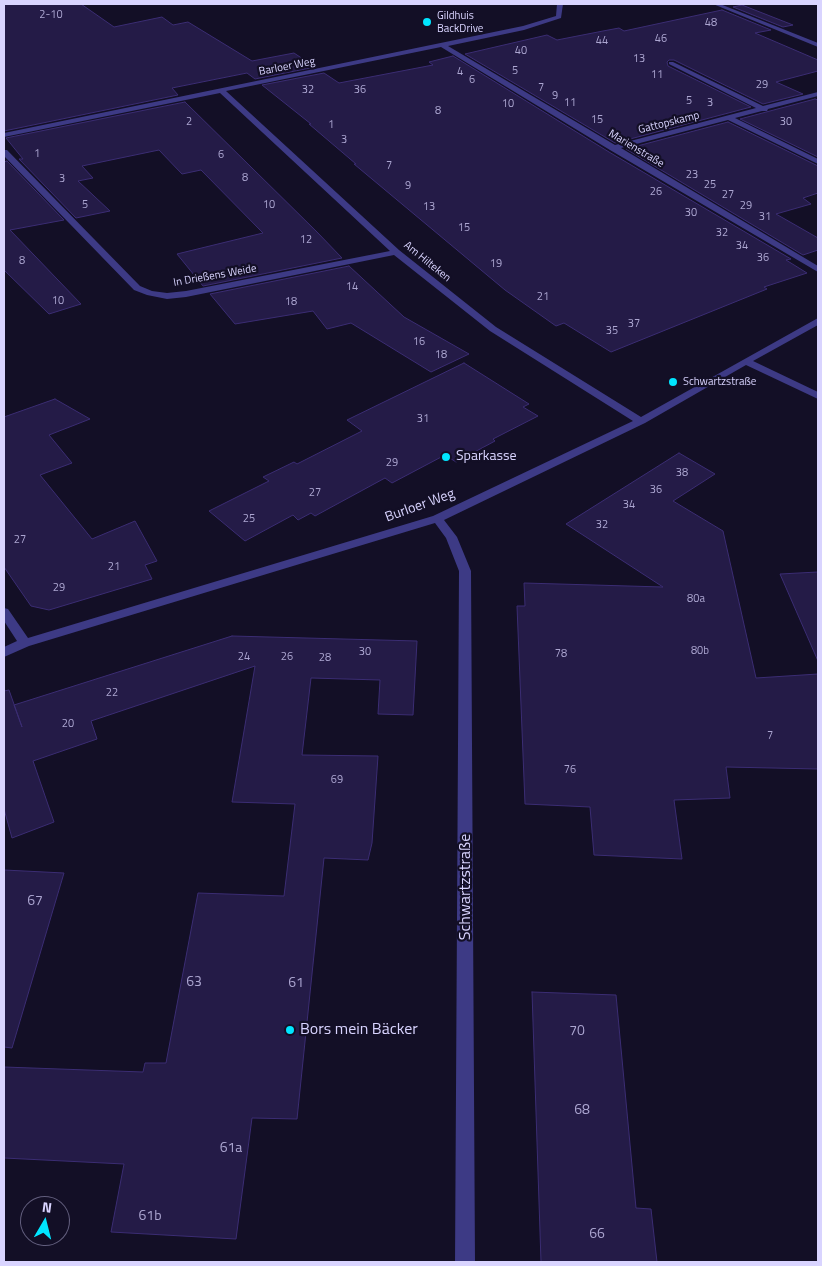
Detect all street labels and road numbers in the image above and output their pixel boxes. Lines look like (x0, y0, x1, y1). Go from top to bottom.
street label: Barloer Weg (258, 55, 316, 79)
street label: Gattopskamp (637, 109, 701, 137)
street label: Marienstraße (606, 127, 666, 171)
street label: Am Hilteken (401, 239, 453, 285)
street label: In Drießens Weide (172, 262, 258, 290)
street label: Burloer Weg (383, 486, 457, 526)
street label: Schwartzstraße (456, 834, 476, 940)

